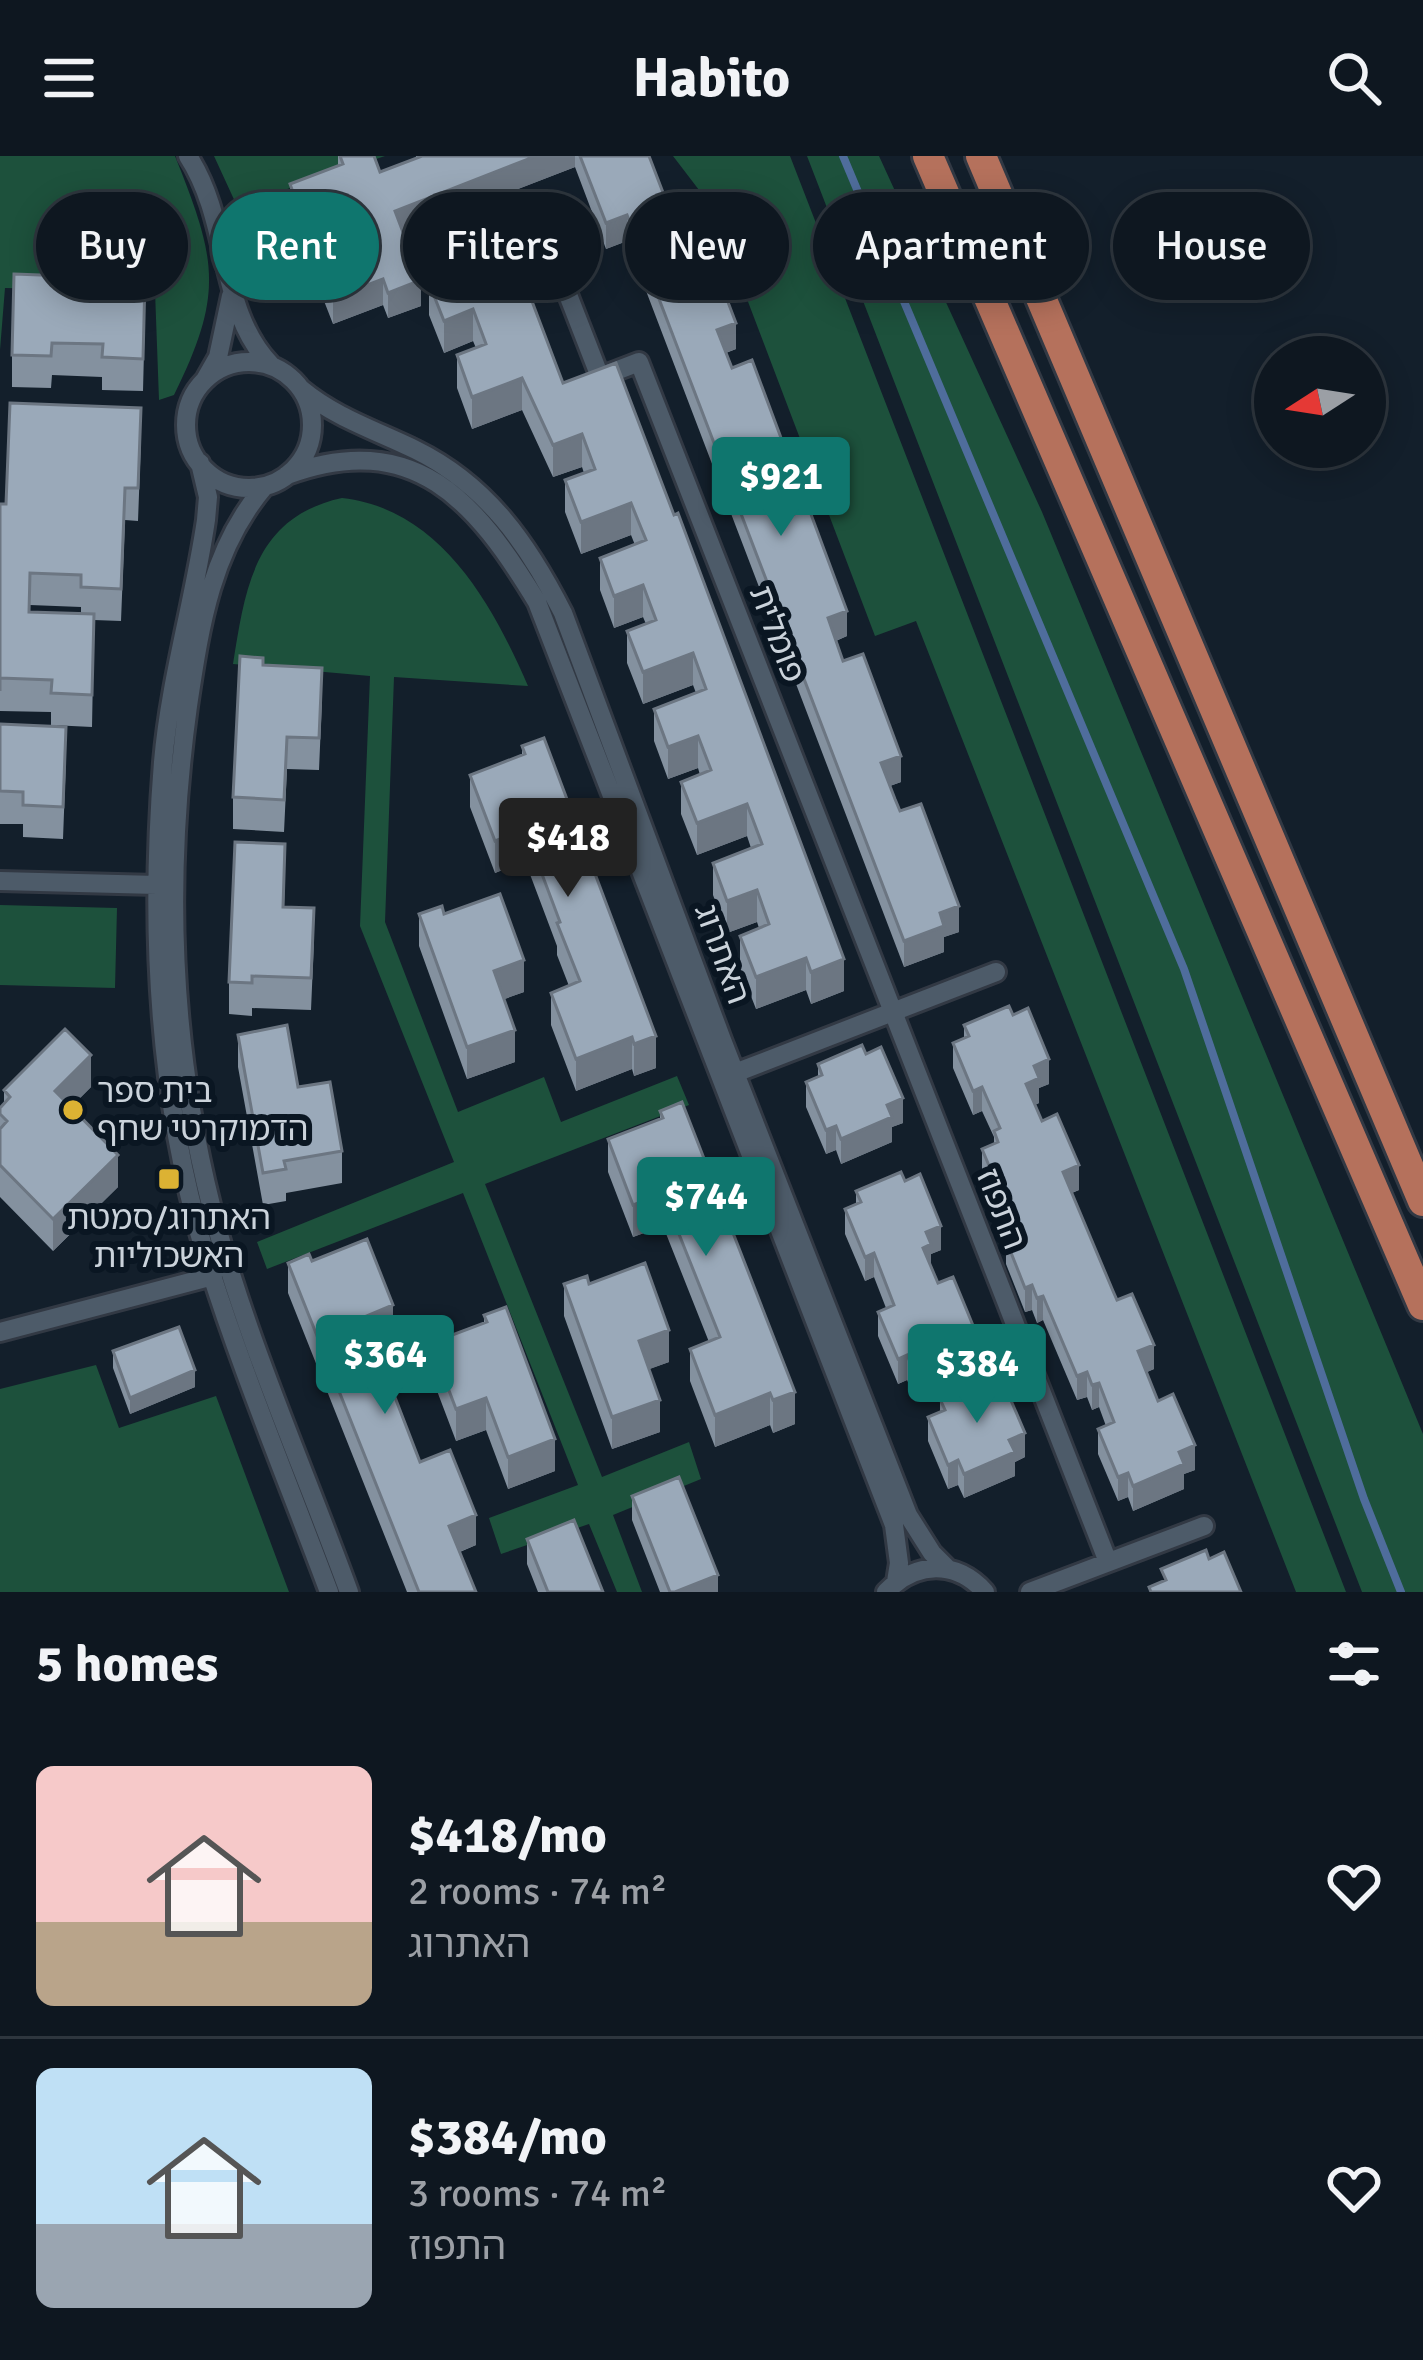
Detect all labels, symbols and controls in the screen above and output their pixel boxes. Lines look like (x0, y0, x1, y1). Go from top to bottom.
icon: menu (36, 45, 102, 111)
text: Habito (633, 45, 790, 112)
icon: search (1321, 45, 1387, 111)
chip: Buy (36, 192, 188, 300)
chip: Rent (212, 192, 379, 300)
chip: Filters (403, 192, 601, 300)
chip: New (625, 192, 789, 300)
chip: Apartment (813, 192, 1089, 300)
chip: House (1113, 192, 1310, 300)
north arrow (1254, 336, 1386, 468)
map controls (1254, 336, 1386, 468)
pin: $921 (710, 437, 852, 539)
text: $921 (739, 452, 823, 500)
street label: פומלית (740, 580, 814, 688)
pin: $418 (497, 798, 639, 900)
text: $418 (526, 813, 610, 861)
street label: האתרוג (685, 898, 759, 1010)
place label: בית ספר הדמוקרטי שחף (97, 1071, 308, 1150)
marker: בית ספר הדמוקרטי שחף (60, 1097, 86, 1123)
pin: $744 (635, 1157, 777, 1259)
street label: התפוז (967, 1163, 1035, 1255)
marker: האתרוג/סמטת האשכוליות (156, 1166, 182, 1192)
text: $744 (664, 1172, 748, 1220)
place label: האתרוג/סמטת האשכוליות (67, 1198, 271, 1277)
pin: $364 (314, 1315, 456, 1417)
pin: $384 (906, 1324, 1048, 1426)
text: $364 (343, 1330, 427, 1378)
text: $384 (935, 1339, 1019, 1387)
icon: filters (1321, 1631, 1387, 1697)
text: 5 homes (36, 1633, 218, 1696)
text: $418/mo (408, 1804, 607, 1867)
icon: home (132, 1814, 276, 1958)
icon: heart (1321, 1853, 1387, 1919)
text: 2 rooms · 74 m² (408, 1867, 667, 1915)
text: האתרוג (408, 1920, 531, 1968)
text: $384/mo (408, 2106, 607, 2169)
icon: home (132, 2116, 276, 2260)
icon: heart (1321, 2155, 1387, 2221)
text: 3 rooms · 74 m² (408, 2169, 667, 2217)
text: התפוז (408, 2222, 506, 2270)

